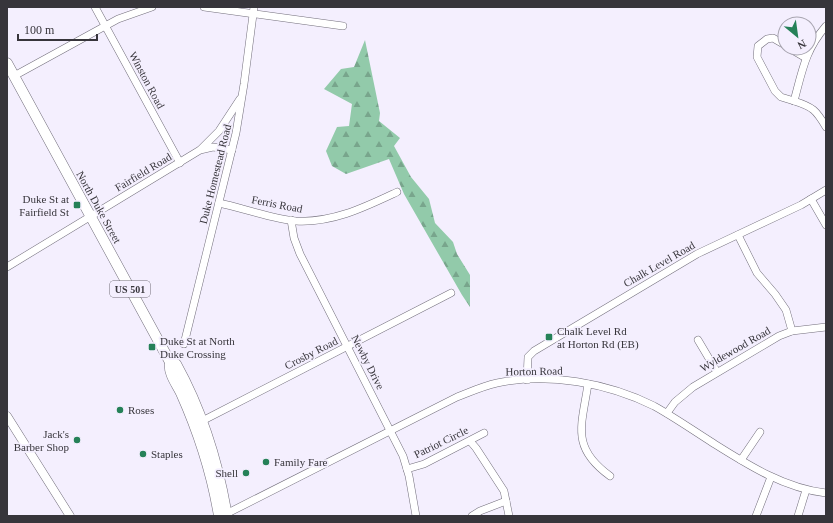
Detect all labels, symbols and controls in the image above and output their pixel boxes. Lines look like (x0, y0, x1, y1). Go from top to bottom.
scale bar (18, 16, 97, 42)
north arrow (777, 16, 817, 56)
text: 100 m (24, 23, 55, 37)
text: N (795, 38, 808, 52)
street label: Winston Road (127, 49, 167, 111)
street label: Duke Homestead Road (197, 123, 233, 225)
street label: Fairfield Road (113, 150, 174, 194)
street label: North Duke Street (74, 169, 124, 245)
place label: Duke St at Fairfield St (19, 193, 69, 218)
street label: Ferris Road (251, 193, 304, 215)
marker: Duke St at Fairfield St (72, 200, 82, 210)
street label: Chalk Level Road (621, 239, 697, 289)
road number: US 501 (110, 281, 150, 297)
street label: Wyldewood Road (698, 324, 773, 374)
place label: Chalk Level Rd at Horton Rd (EB) (557, 325, 639, 351)
marker: Chalk Level Rd at Horton Rd (EB) (544, 332, 554, 342)
street label: Newby Drive (349, 333, 387, 391)
street label: Crosby Road (283, 334, 340, 371)
place label: Duke St at North Duke Crossing (160, 335, 235, 360)
marker: Duke St at North Duke Crossing (147, 342, 157, 352)
street label: Horton Road (505, 364, 563, 377)
place label: Roses (128, 404, 154, 416)
marker: Roses (115, 405, 125, 415)
street label: Patriot Circle (412, 424, 470, 460)
place label: Jack's Barber Shop (14, 428, 69, 453)
marker: Jack's Barber Shop (72, 435, 82, 445)
place label: Staples (151, 448, 183, 460)
marker: Staples (138, 449, 148, 459)
place label: Family Fare (274, 456, 328, 468)
marker: Family Fare (261, 457, 271, 467)
place label: Shell (215, 467, 238, 479)
marker: Shell (241, 468, 251, 478)

